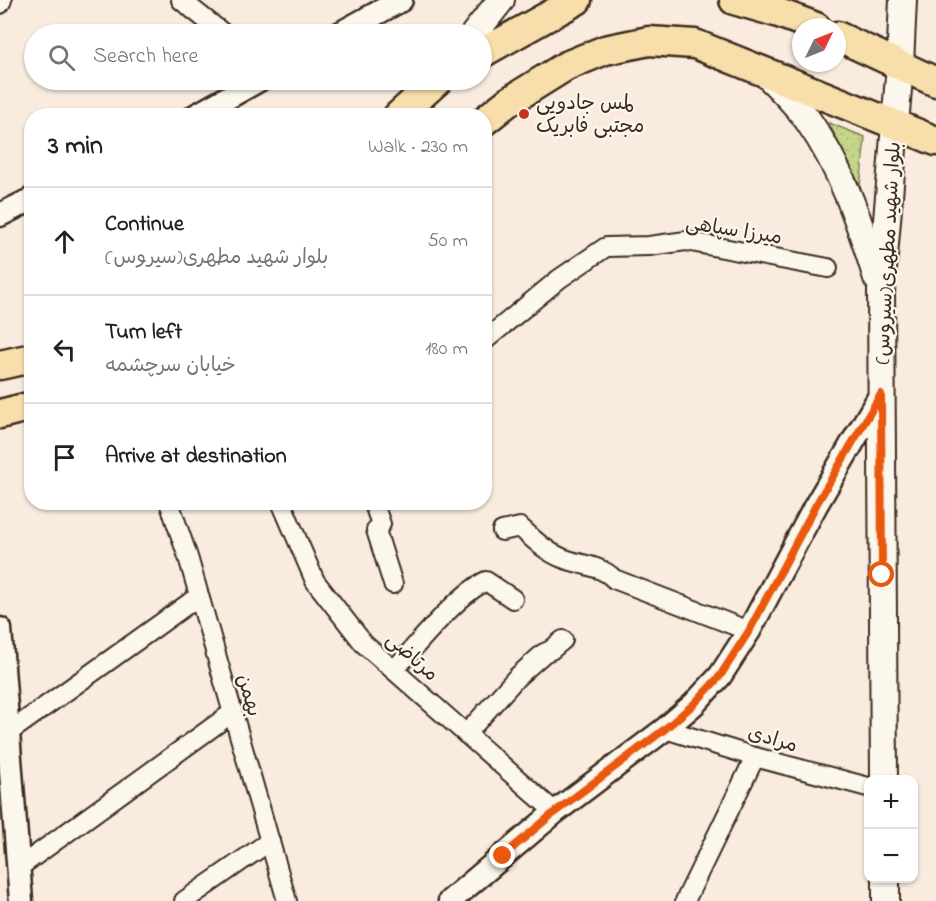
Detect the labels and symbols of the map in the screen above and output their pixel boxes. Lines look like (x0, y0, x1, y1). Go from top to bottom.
north arrow (792, 18, 846, 72)
place label: لمس جادویی مجتبی فابریک (536, 90, 644, 142)
marker: لمس جادویی مجتبی فابریک (517, 107, 531, 121)
street label: بلوار شهید مطهری(سیروس) (869, 141, 910, 365)
street label: میرزا سپاهی (683, 210, 784, 253)
route start (868, 561, 894, 587)
street label: مرتاضی (379, 626, 444, 689)
street label: بهمن (228, 671, 267, 720)
street label: مرادی (744, 720, 801, 761)
route end (489, 842, 515, 868)

